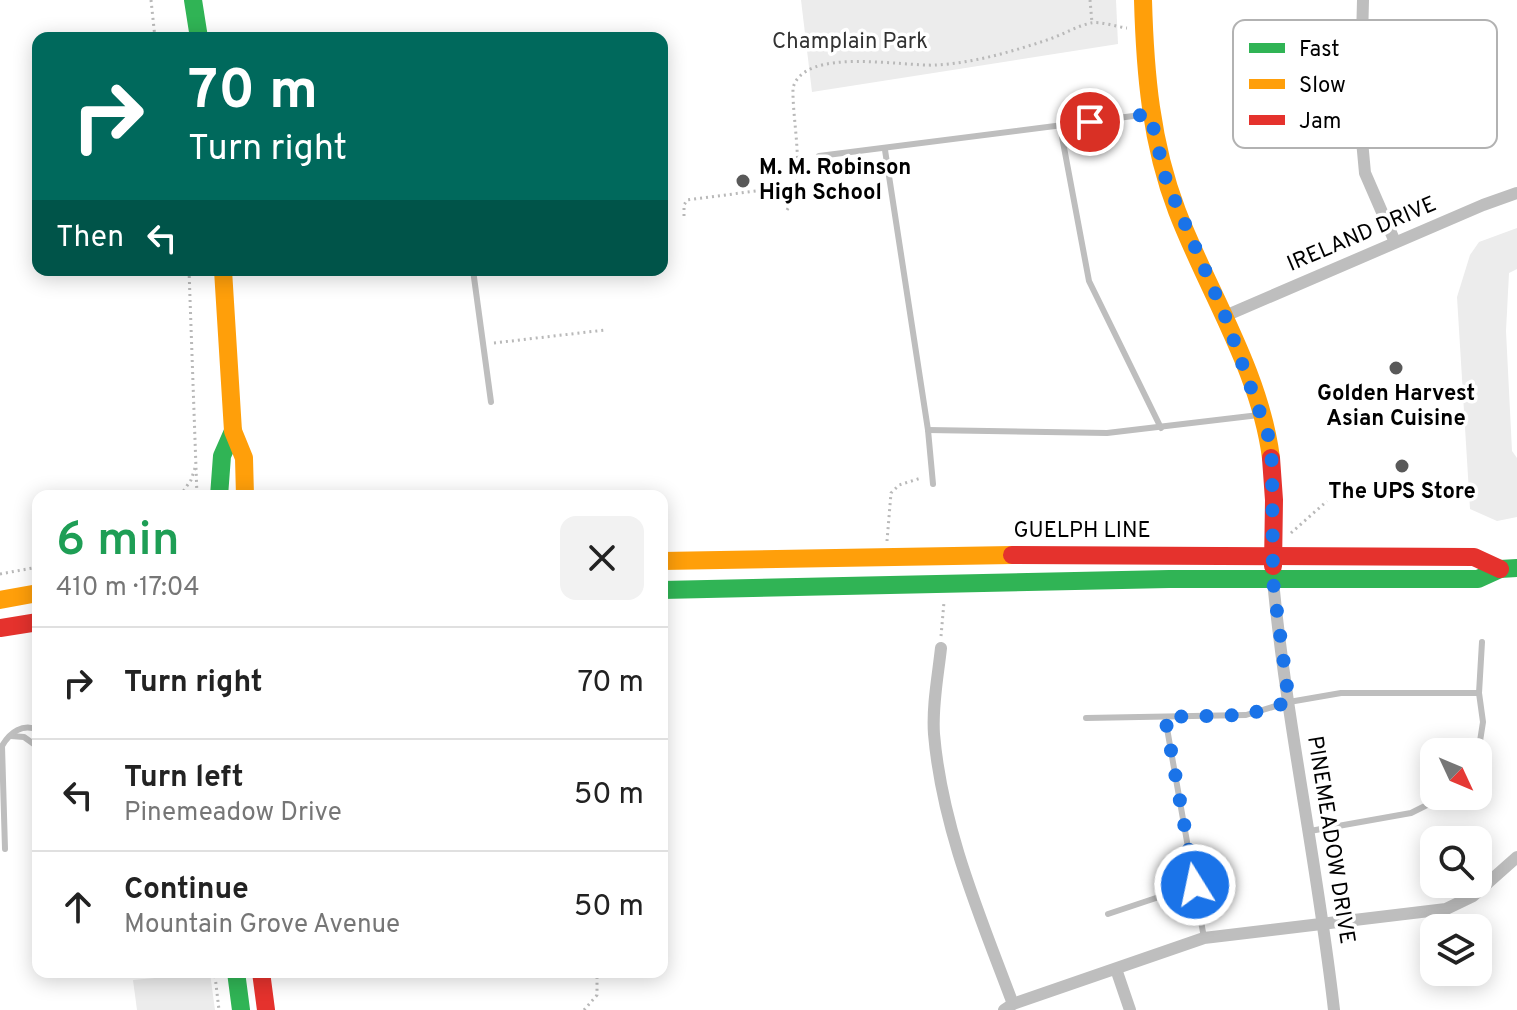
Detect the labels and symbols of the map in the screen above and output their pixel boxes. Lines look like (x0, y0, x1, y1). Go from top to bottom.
legend (1233, 20, 1497, 148)
park label: Champlain Park (772, 29, 928, 56)
text: Fast (1299, 37, 1340, 64)
text: Slow (1299, 73, 1346, 100)
pin (1056, 88, 1124, 156)
text: Jam (1299, 109, 1342, 136)
place label: M. M. Robinson High School (759, 155, 911, 207)
marker: M. M. Robinson High School (734, 172, 752, 190)
street label: IRELAND DRIVE (1283, 191, 1441, 279)
marker: Golden Harvest Asian Cuisine (1387, 359, 1405, 377)
place label: Golden Harvest Asian Cuisine (1317, 381, 1475, 433)
marker: The UPS Store (1393, 457, 1411, 475)
place label: The UPS Store (1328, 479, 1476, 506)
street label: GUELPH LINE (1013, 518, 1151, 545)
street label: PINEMEADOW DRIVE (1300, 734, 1360, 946)
north arrow (1420, 738, 1492, 810)
position arrow (1153, 843, 1237, 927)

